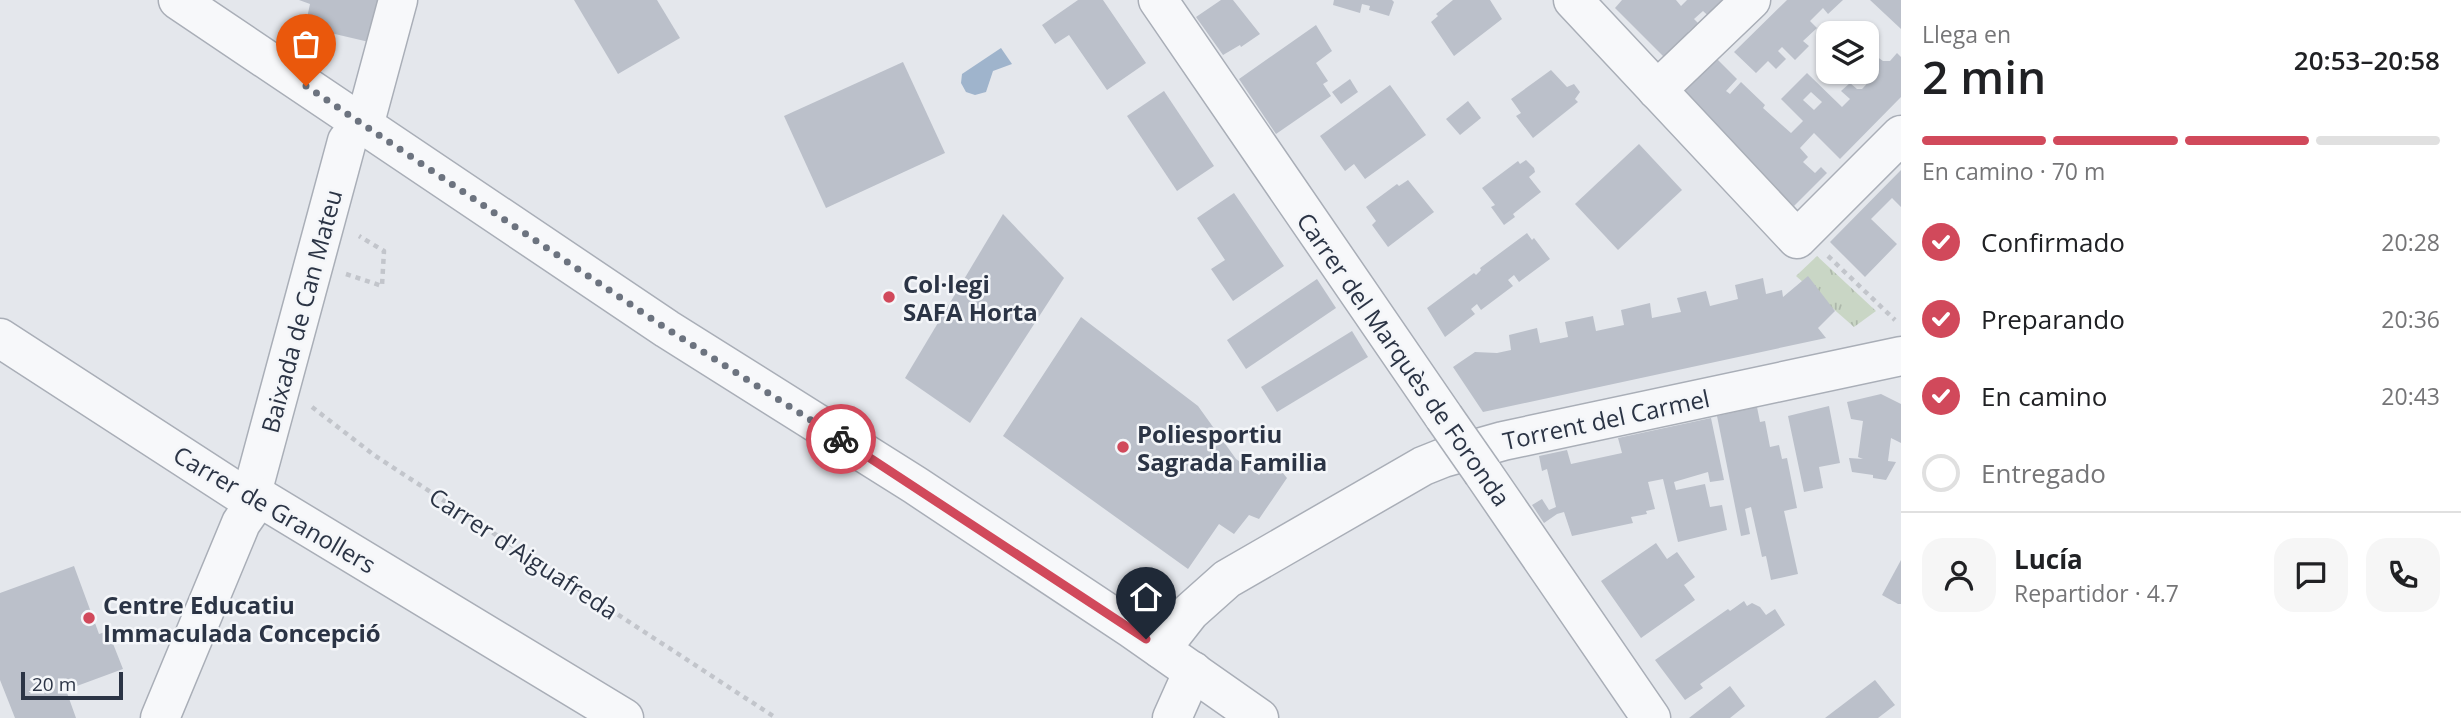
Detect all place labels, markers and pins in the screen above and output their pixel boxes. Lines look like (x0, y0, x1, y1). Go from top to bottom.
pin (276, 14, 336, 86)
place label: Col·legi SAFA Horta (903, 267, 1038, 328)
marker: Col·legi SAFA Horta (881, 289, 897, 305)
place label: Poliesportiu Sagrada Familia (1137, 417, 1327, 478)
marker: Poliesportiu Sagrada Familia (1115, 439, 1131, 455)
pin (1116, 567, 1176, 639)
place label: Centre Educatiu Immaculada Concepció (103, 588, 381, 649)
marker: Centre Educatiu Immaculada Concepció (81, 610, 97, 626)

